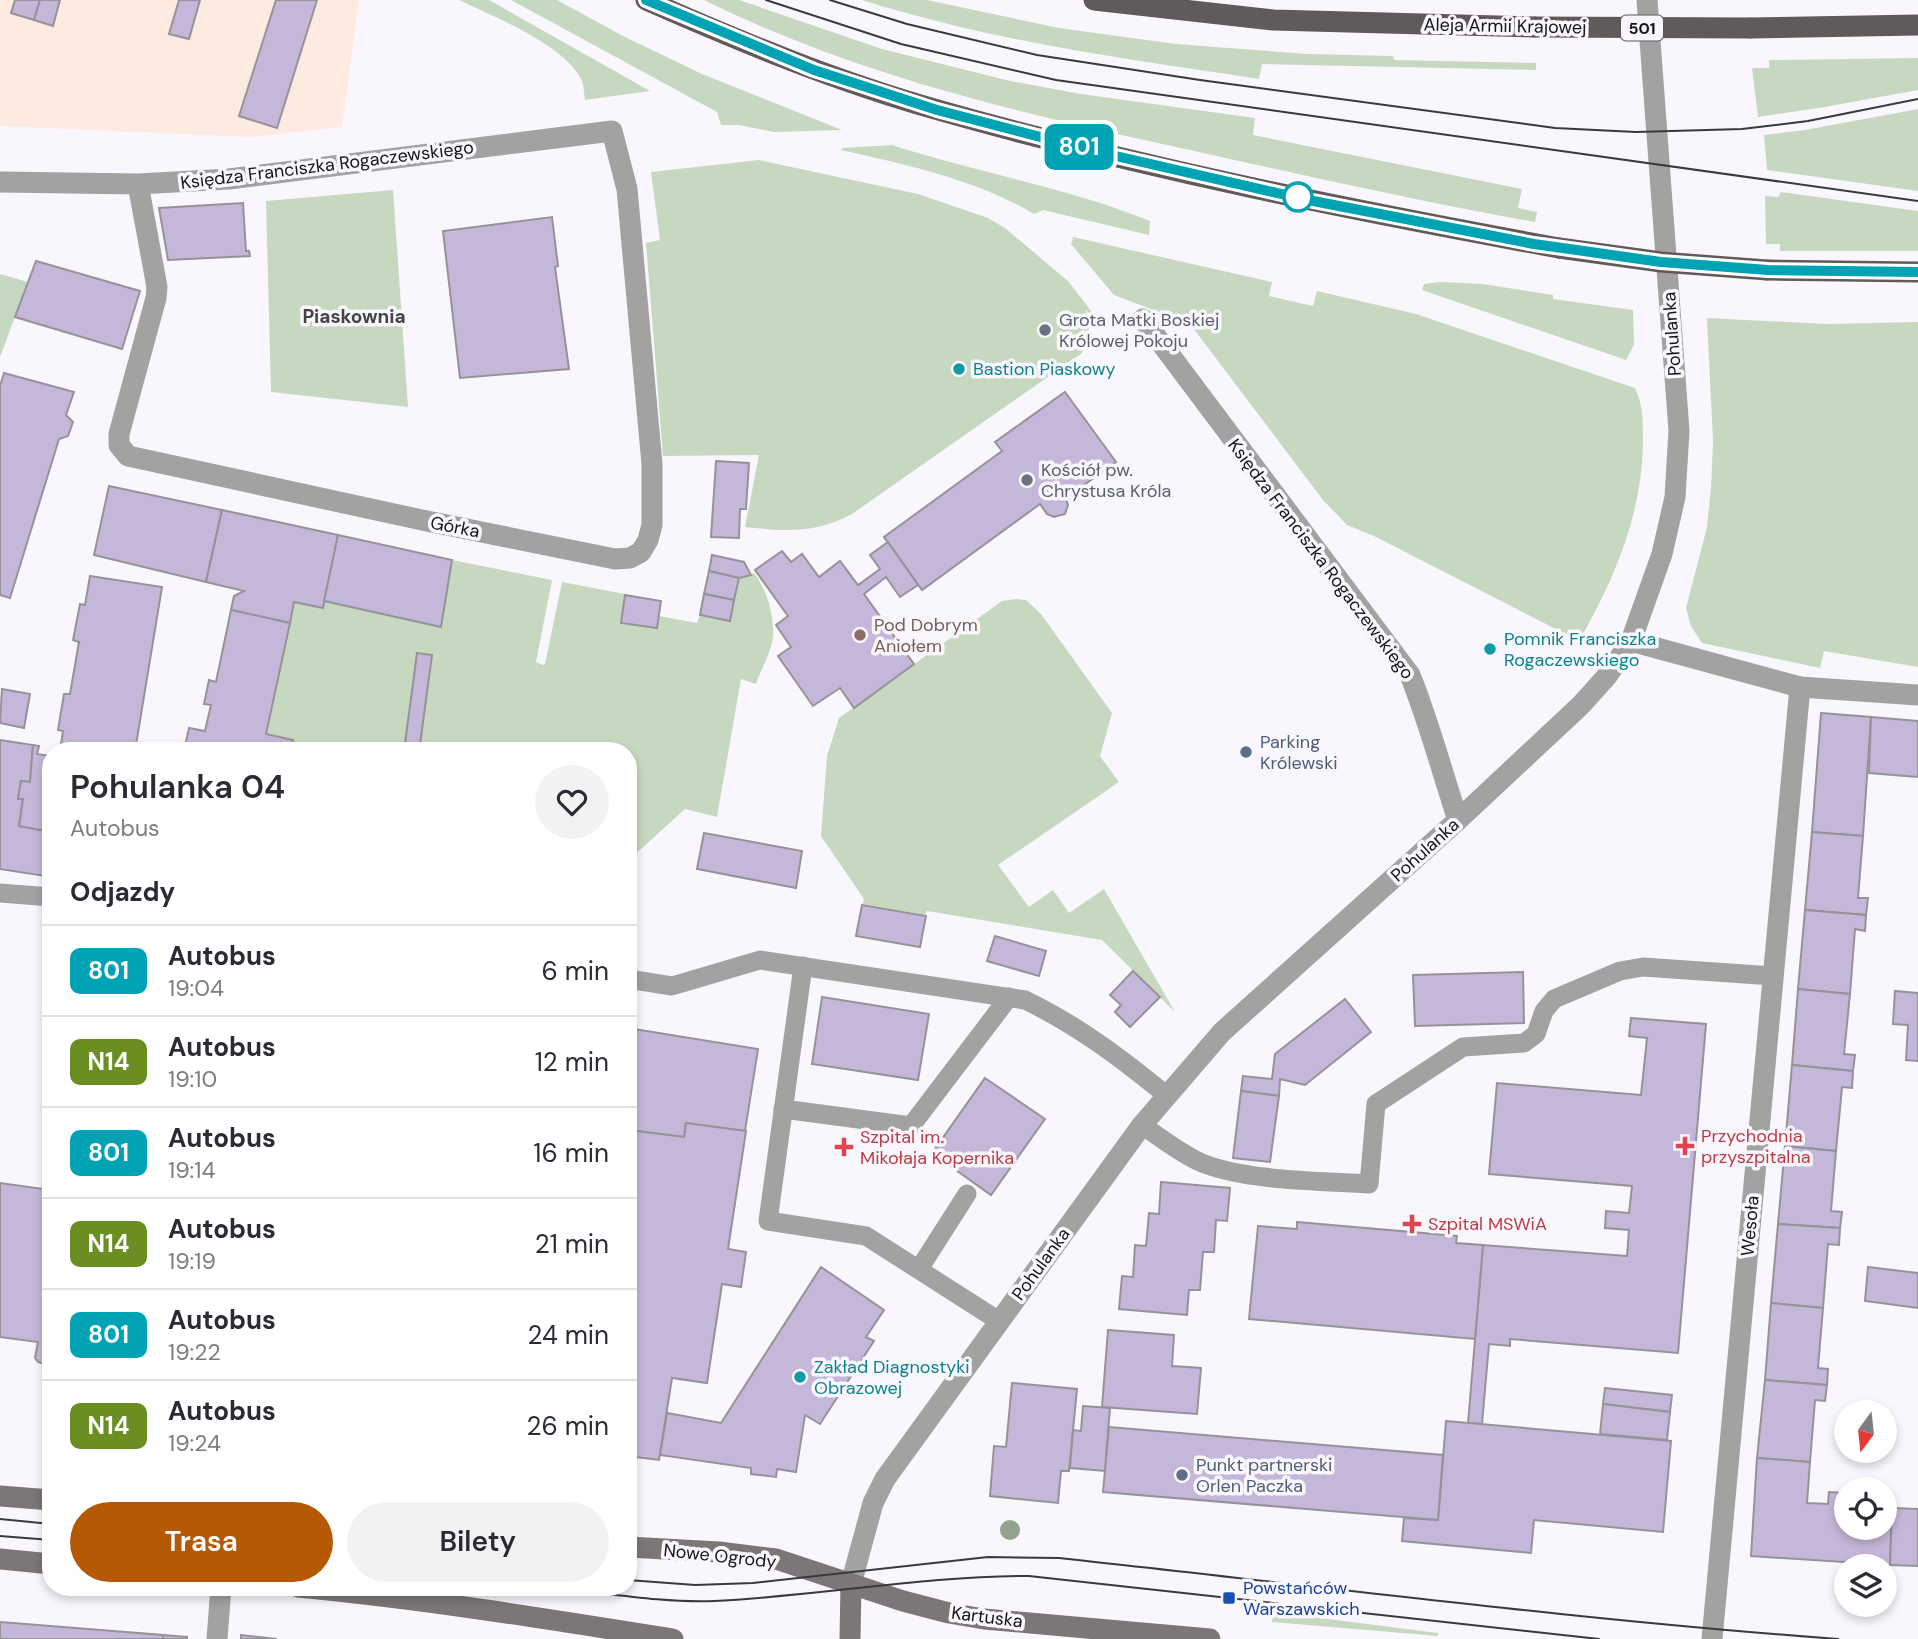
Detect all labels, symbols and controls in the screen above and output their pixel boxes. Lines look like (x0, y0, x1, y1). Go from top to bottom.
street label: Aleja Armii Krajowej (1423, 13, 1587, 39)
road number: 501 (1621, 16, 1663, 40)
line badge: 801 (1039, 124, 1119, 170)
text: 801 (1059, 131, 1099, 162)
street label: Księdza Franciszka Rogaczewskiego (179, 135, 475, 195)
unlabelled marker (1283, 182, 1313, 212)
street label: Pohulanka (1657, 291, 1687, 377)
district label: Piaskownia (302, 304, 406, 329)
place label: Grota Matki Boskiej Królowej Pokoju (1059, 308, 1219, 353)
marker: Grota Matki Boskiej Królowej Pokoju (1037, 322, 1053, 338)
place label: Bastion Piaskowy (973, 357, 1116, 381)
marker: Bastion Piaskowy (951, 361, 967, 377)
street label: Księdza Franciszka Rogaczewskiego (1223, 434, 1419, 684)
place label: Kościół pw. Chrystusa Króla (1041, 458, 1171, 503)
marker: Kościół pw. Chrystusa Króla (1019, 472, 1035, 488)
street label: Górka (428, 510, 482, 544)
place label: Pod Dobrym Aniołem (874, 613, 978, 658)
marker: Pod Dobrym Aniołem (852, 627, 868, 643)
place label: Pomnik Franciszka Rogaczewskiego (1504, 627, 1656, 672)
marker: Pomnik Franciszka Rogaczewskiego (1482, 641, 1498, 657)
place label: Parking Królewski (1260, 730, 1338, 775)
marker: Parking Królewski (1238, 744, 1254, 760)
text: Pohulanka 04 (70, 765, 285, 808)
button: heart (535, 765, 609, 839)
text: Autobus (70, 813, 160, 843)
street label: Pohulanka (1386, 813, 1464, 887)
text: Odjazdy (70, 875, 175, 909)
text: Autobus (168, 939, 276, 973)
text: 6 min (541, 954, 609, 988)
text: 801 (88, 955, 129, 986)
text: 19:04 (168, 973, 224, 1003)
text: Autobus (168, 1030, 276, 1064)
text: 12 min (535, 1045, 609, 1079)
text: N14 (88, 1046, 129, 1077)
text: 19:10 (168, 1064, 217, 1094)
text: Autobus (168, 1121, 276, 1155)
place label: Przychodnia przyszpitalna (1701, 1124, 1811, 1169)
place label: Szpital im. Mikołaja Kopernika (860, 1125, 1014, 1170)
text: 16 min (533, 1136, 609, 1170)
marker: Przychodnia przyszpitalna (1675, 1136, 1695, 1156)
text: 801 (88, 1137, 129, 1168)
marker: Szpital im. Mikołaja Kopernika (834, 1137, 854, 1157)
text: 19:14 (168, 1155, 215, 1185)
street label: Wesoła (1735, 1195, 1765, 1257)
text: Autobus (168, 1212, 276, 1246)
place label: Szpital MSWiA (1428, 1212, 1547, 1236)
marker: Szpital MSWiA (1402, 1214, 1422, 1234)
street label: Pohulanka (1007, 1223, 1075, 1305)
text: 21 min (535, 1227, 609, 1261)
text: N14 (88, 1228, 129, 1259)
text: 19:19 (168, 1246, 216, 1276)
text: Autobus (168, 1303, 276, 1337)
text: 24 min (527, 1318, 609, 1352)
text: 801 (88, 1319, 129, 1350)
text: 19:22 (168, 1337, 221, 1367)
place label: Zakład Diagnostyki Obrazowej (814, 1355, 970, 1400)
marker: Zakład Diagnostyki Obrazowej (792, 1369, 808, 1385)
text: Autobus (168, 1394, 276, 1428)
north arrow (1834, 1400, 1897, 1463)
map controls (1834, 1400, 1897, 1617)
text: 26 min (526, 1409, 609, 1443)
text: N14 (88, 1410, 129, 1441)
text: 19:24 (168, 1428, 221, 1458)
place label: Punkt partnerski Orlen Paczka (1196, 1453, 1332, 1498)
marker: Punkt partnerski Orlen Paczka (1174, 1467, 1190, 1483)
button: locate (1834, 1477, 1897, 1540)
button: Trasa (70, 1502, 333, 1582)
button: Bilety (347, 1502, 609, 1582)
street label: Nowe Ogrody (662, 1538, 778, 1574)
button: layers (1834, 1554, 1897, 1617)
place label: Powstańców Warszawskich (1243, 1576, 1360, 1621)
marker: Powstańców Warszawskich (1221, 1590, 1237, 1606)
street label: Kartuska (950, 1601, 1024, 1633)

